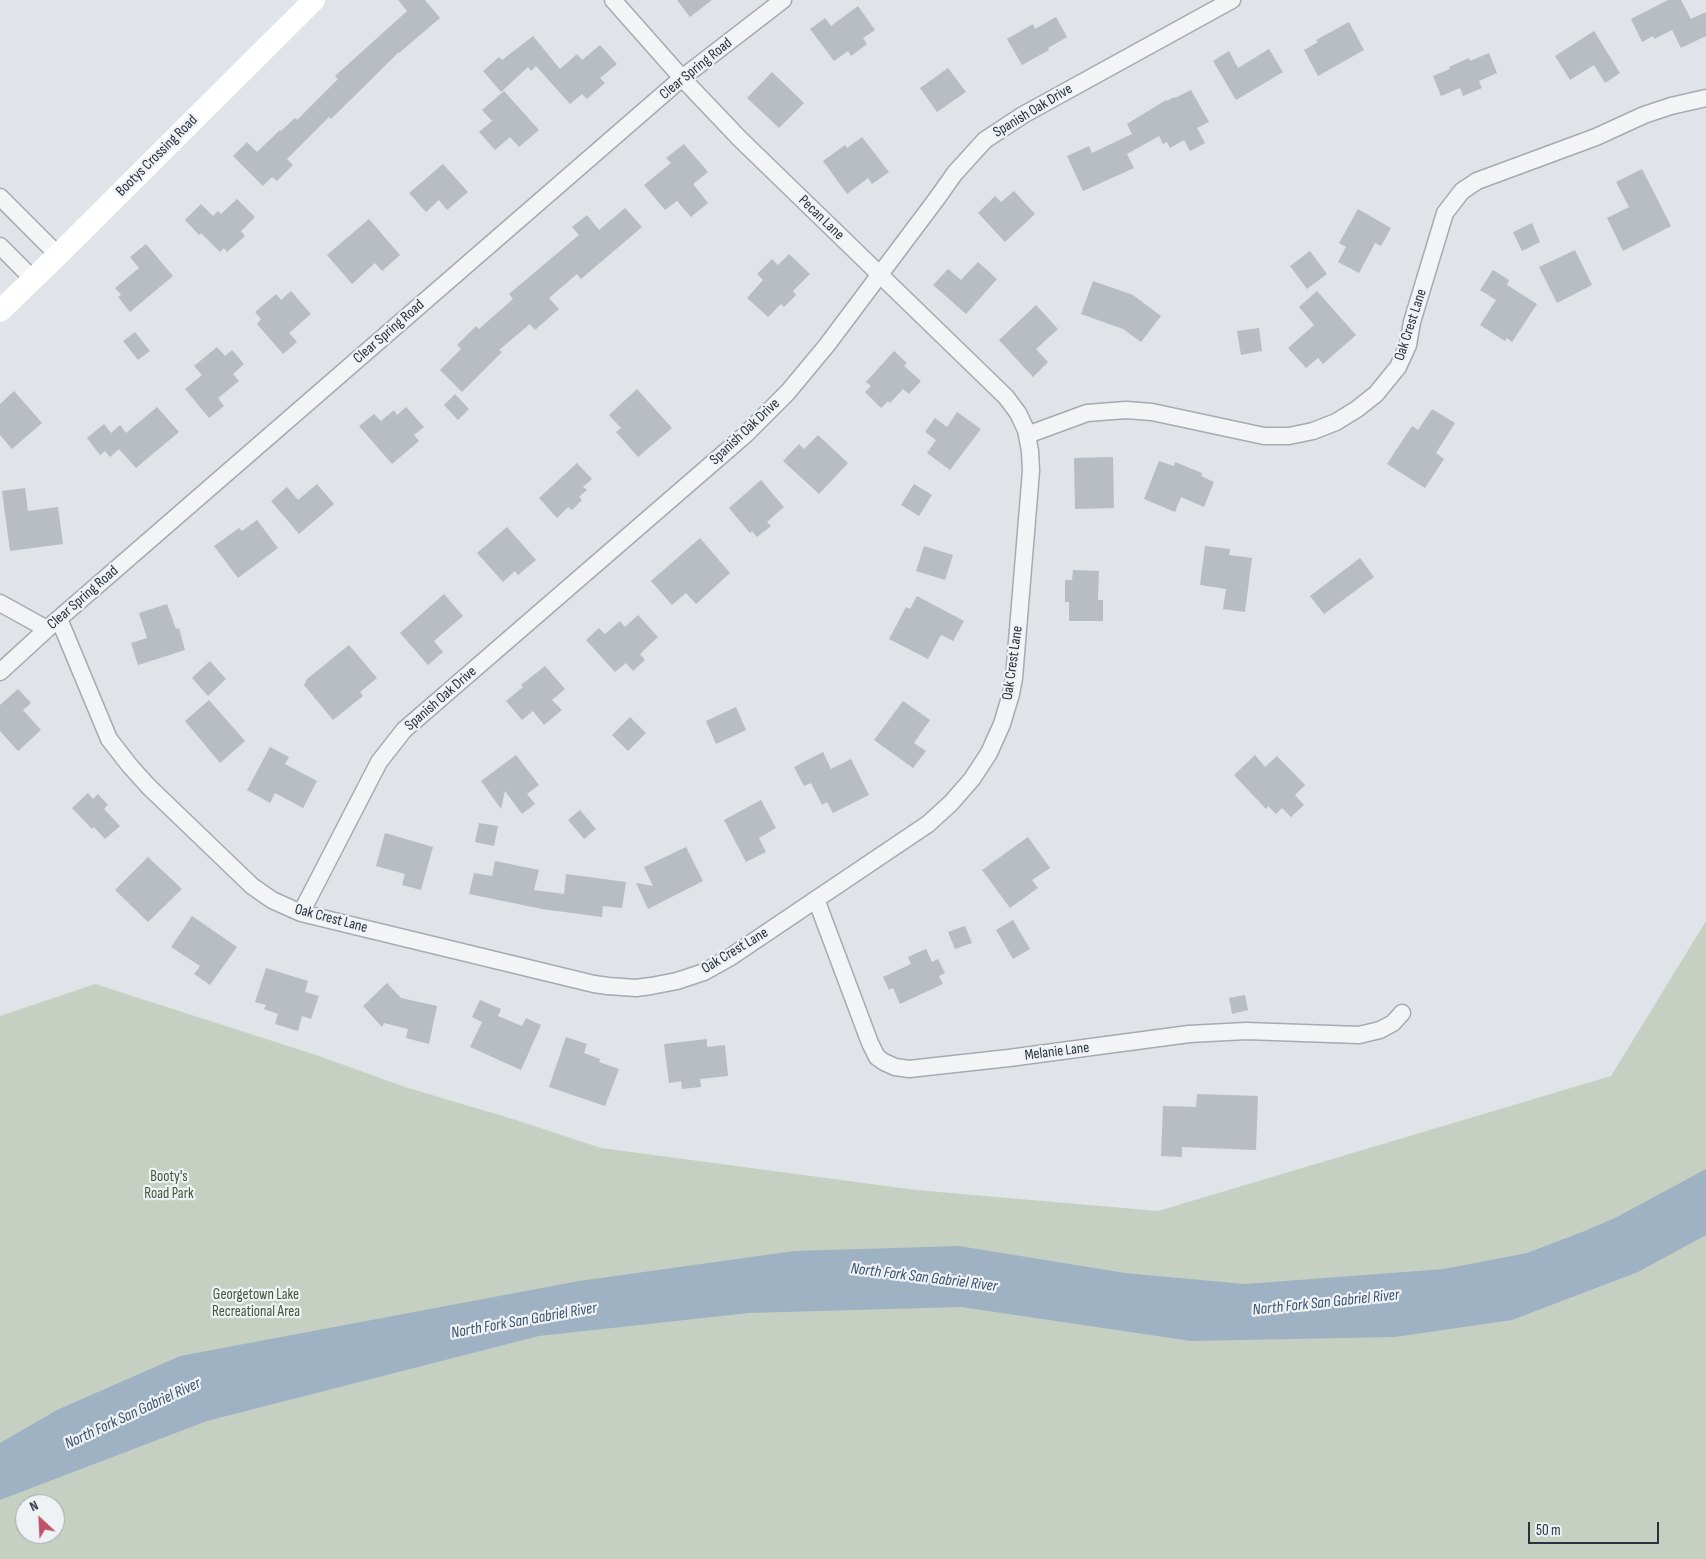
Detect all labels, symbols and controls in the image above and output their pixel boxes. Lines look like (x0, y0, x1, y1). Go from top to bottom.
street label: Clear Spring Road (656, 34, 736, 104)
street label: Spanish Oak Drive (990, 80, 1076, 142)
street label: Bootys Crossing Road (112, 111, 202, 201)
street label: Pecan Lane (794, 192, 848, 244)
street label: Oak Crest Lane (1391, 287, 1431, 363)
street label: Clear Spring Road (350, 296, 428, 368)
street label: Spanish Oak Drive (706, 395, 784, 469)
street label: Clear Spring Road (44, 562, 122, 634)
street label: Oak Crest Lane (999, 625, 1027, 701)
street label: Spanish Oak Drive (401, 663, 481, 735)
street label: Oak Crest Lane (293, 901, 369, 937)
street label: Oak Crest Lane (698, 924, 772, 978)
street label: Melanie Lane (1024, 1039, 1090, 1065)
park label: Booty's Road Park (144, 1168, 194, 1203)
water label: North Fork San Gabriel River (850, 1259, 998, 1297)
park label: Georgetown Lake Recreational Area (212, 1286, 300, 1321)
water label: North Fork San Gabriel River (1252, 1286, 1400, 1320)
water label: North Fork San Gabriel River (450, 1299, 598, 1343)
water label: North Fork San Gabriel River (62, 1374, 204, 1454)
north arrow (15, 1494, 65, 1544)
text: N (27, 1497, 41, 1515)
scale bar (1531, 1512, 1662, 1544)
text: 50 m (1536, 1521, 1561, 1540)

